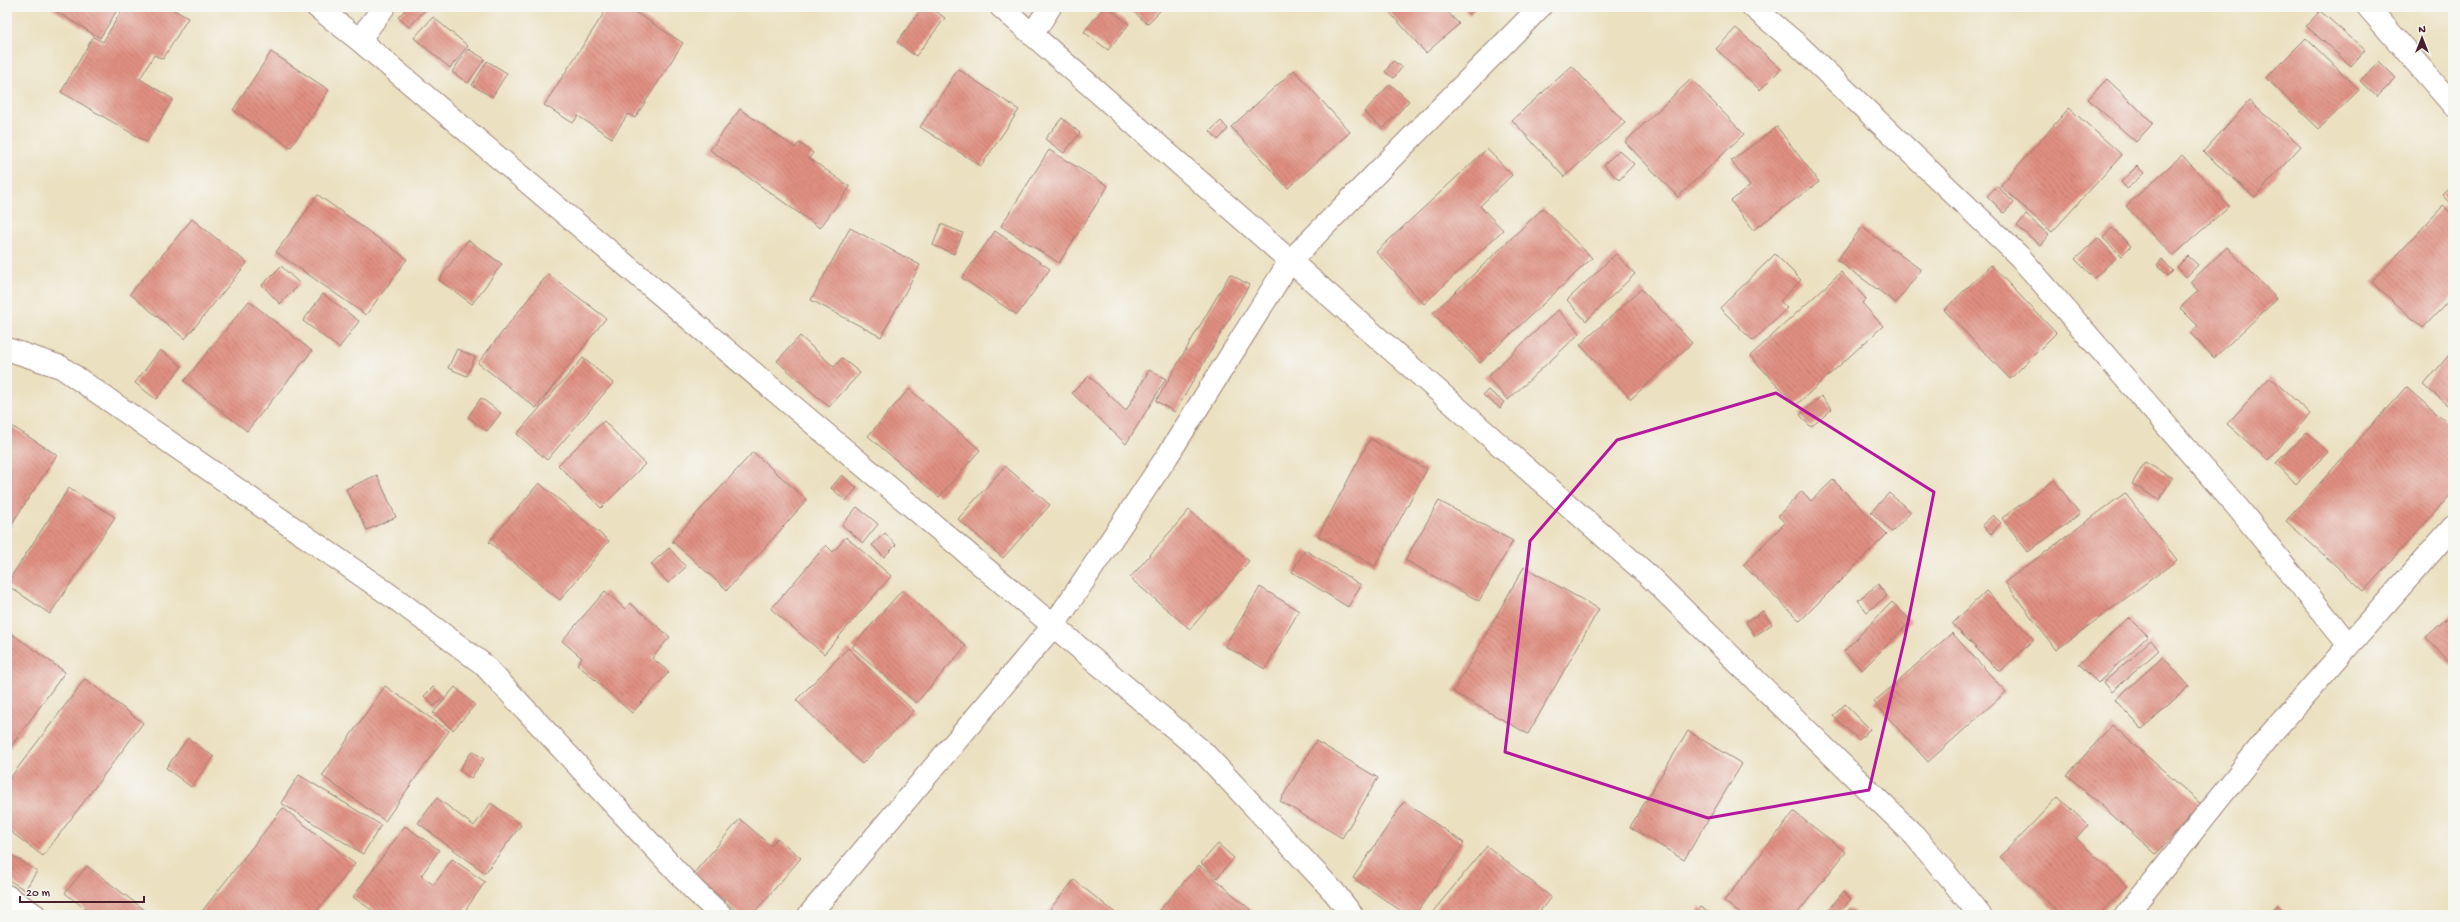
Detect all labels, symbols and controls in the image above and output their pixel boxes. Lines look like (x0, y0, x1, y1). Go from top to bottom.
north arrow (2402, 18, 2442, 58)
text: N (2418, 24, 2426, 36)
scale bar (20, 878, 144, 904)
text: 20 m (26, 887, 51, 901)

